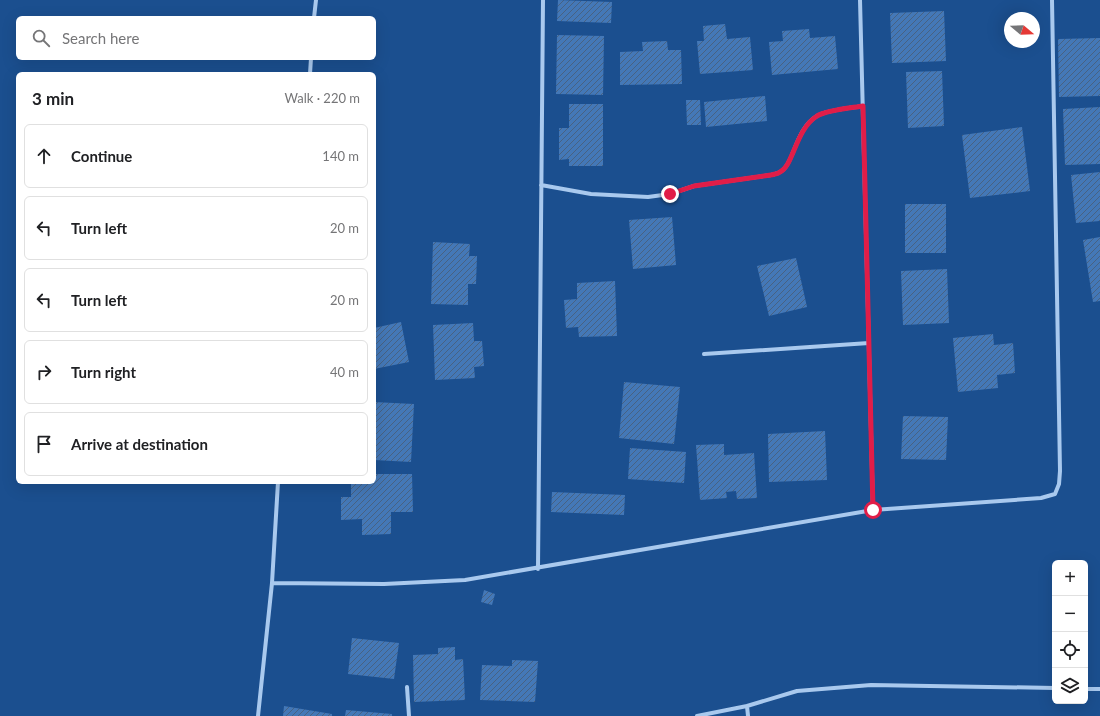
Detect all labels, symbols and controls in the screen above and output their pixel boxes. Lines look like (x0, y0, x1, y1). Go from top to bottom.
north arrow (1004, 12, 1040, 48)
search box (16, 16, 376, 60)
icon: search (30, 27, 52, 49)
text: Search here (62, 29, 139, 47)
text: 3 min (32, 88, 74, 109)
text: Walk · 220 m (284, 90, 360, 106)
icon: ahead (33, 145, 55, 167)
text: Continue (71, 147, 132, 165)
text: 140 m (322, 148, 359, 164)
route end (661, 185, 679, 203)
icon: left (33, 217, 55, 239)
text: Turn left (71, 219, 127, 237)
text: 20 m (330, 220, 359, 236)
icon: left (33, 289, 55, 311)
text: Turn left (71, 291, 127, 309)
text: 20 m (330, 292, 359, 308)
icon: right (33, 361, 55, 383)
text: Turn right (71, 363, 136, 381)
text: 40 m (330, 364, 359, 380)
icon: arrive (33, 433, 55, 455)
text: Arrive at destination (71, 435, 208, 453)
route start (864, 501, 882, 519)
map controls (1052, 560, 1088, 704)
button: + (1052, 560, 1088, 596)
button: − (1052, 596, 1088, 632)
button: locate (1052, 632, 1088, 668)
button: layers (1052, 668, 1088, 704)

